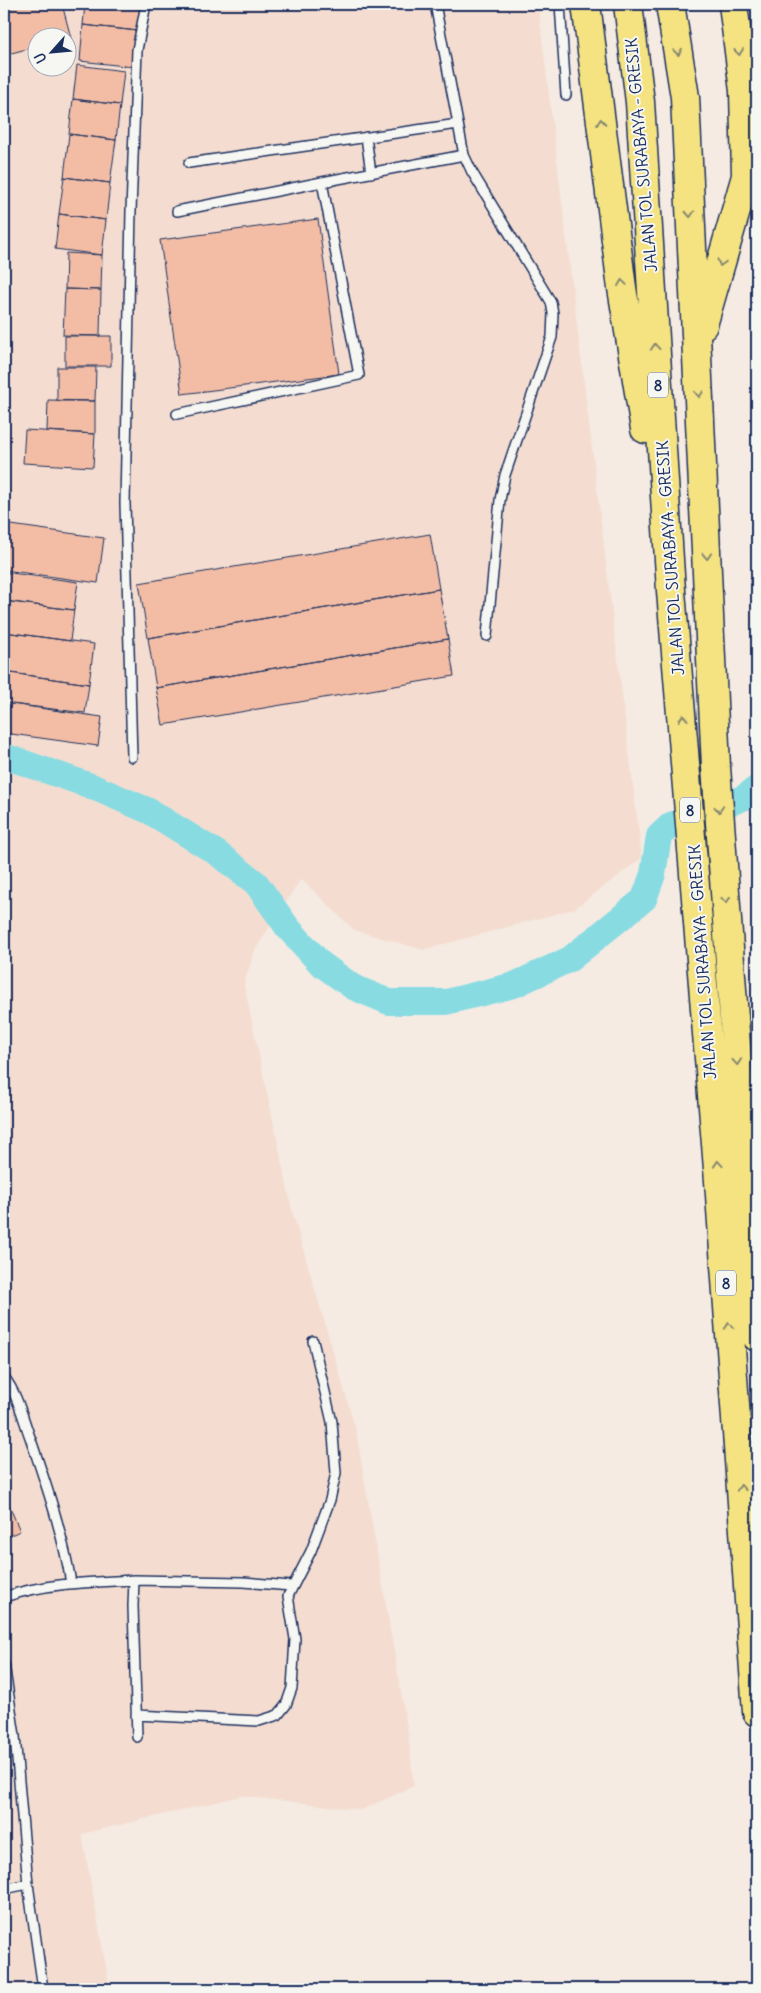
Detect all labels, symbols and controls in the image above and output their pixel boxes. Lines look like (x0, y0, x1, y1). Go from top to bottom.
north arrow (28, 28, 78, 78)
street label: JALAN TOL SURABAYA - GRESIK (621, 37, 661, 273)
one-way arrow (672, 48, 682, 56)
one-way arrow (733, 48, 744, 56)
text: U (30, 50, 51, 66)
one-way arrow (596, 118, 607, 126)
one-way arrow (685, 210, 696, 218)
one-way arrow (717, 259, 727, 267)
one-way arrow (617, 279, 627, 288)
one-way arrow (650, 342, 661, 350)
road number: 8 (648, 372, 668, 398)
one-way arrow (694, 390, 705, 398)
street label: JALAN TOL SURABAYA - GRESIK (652, 440, 688, 676)
one-way arrow (701, 552, 712, 560)
one-way arrow (678, 714, 689, 722)
road number: 8 (680, 798, 700, 822)
one-way arrow (714, 806, 725, 814)
street label: JALAN TOL SURABAYA - GRESIK (684, 844, 720, 1080)
one-way arrow (720, 897, 731, 905)
one-way arrow (732, 1059, 743, 1067)
one-way arrow (712, 1160, 723, 1168)
road number: 8 (716, 1270, 736, 1296)
one-way arrow (724, 1322, 735, 1330)
one-way arrow (736, 1484, 747, 1492)

